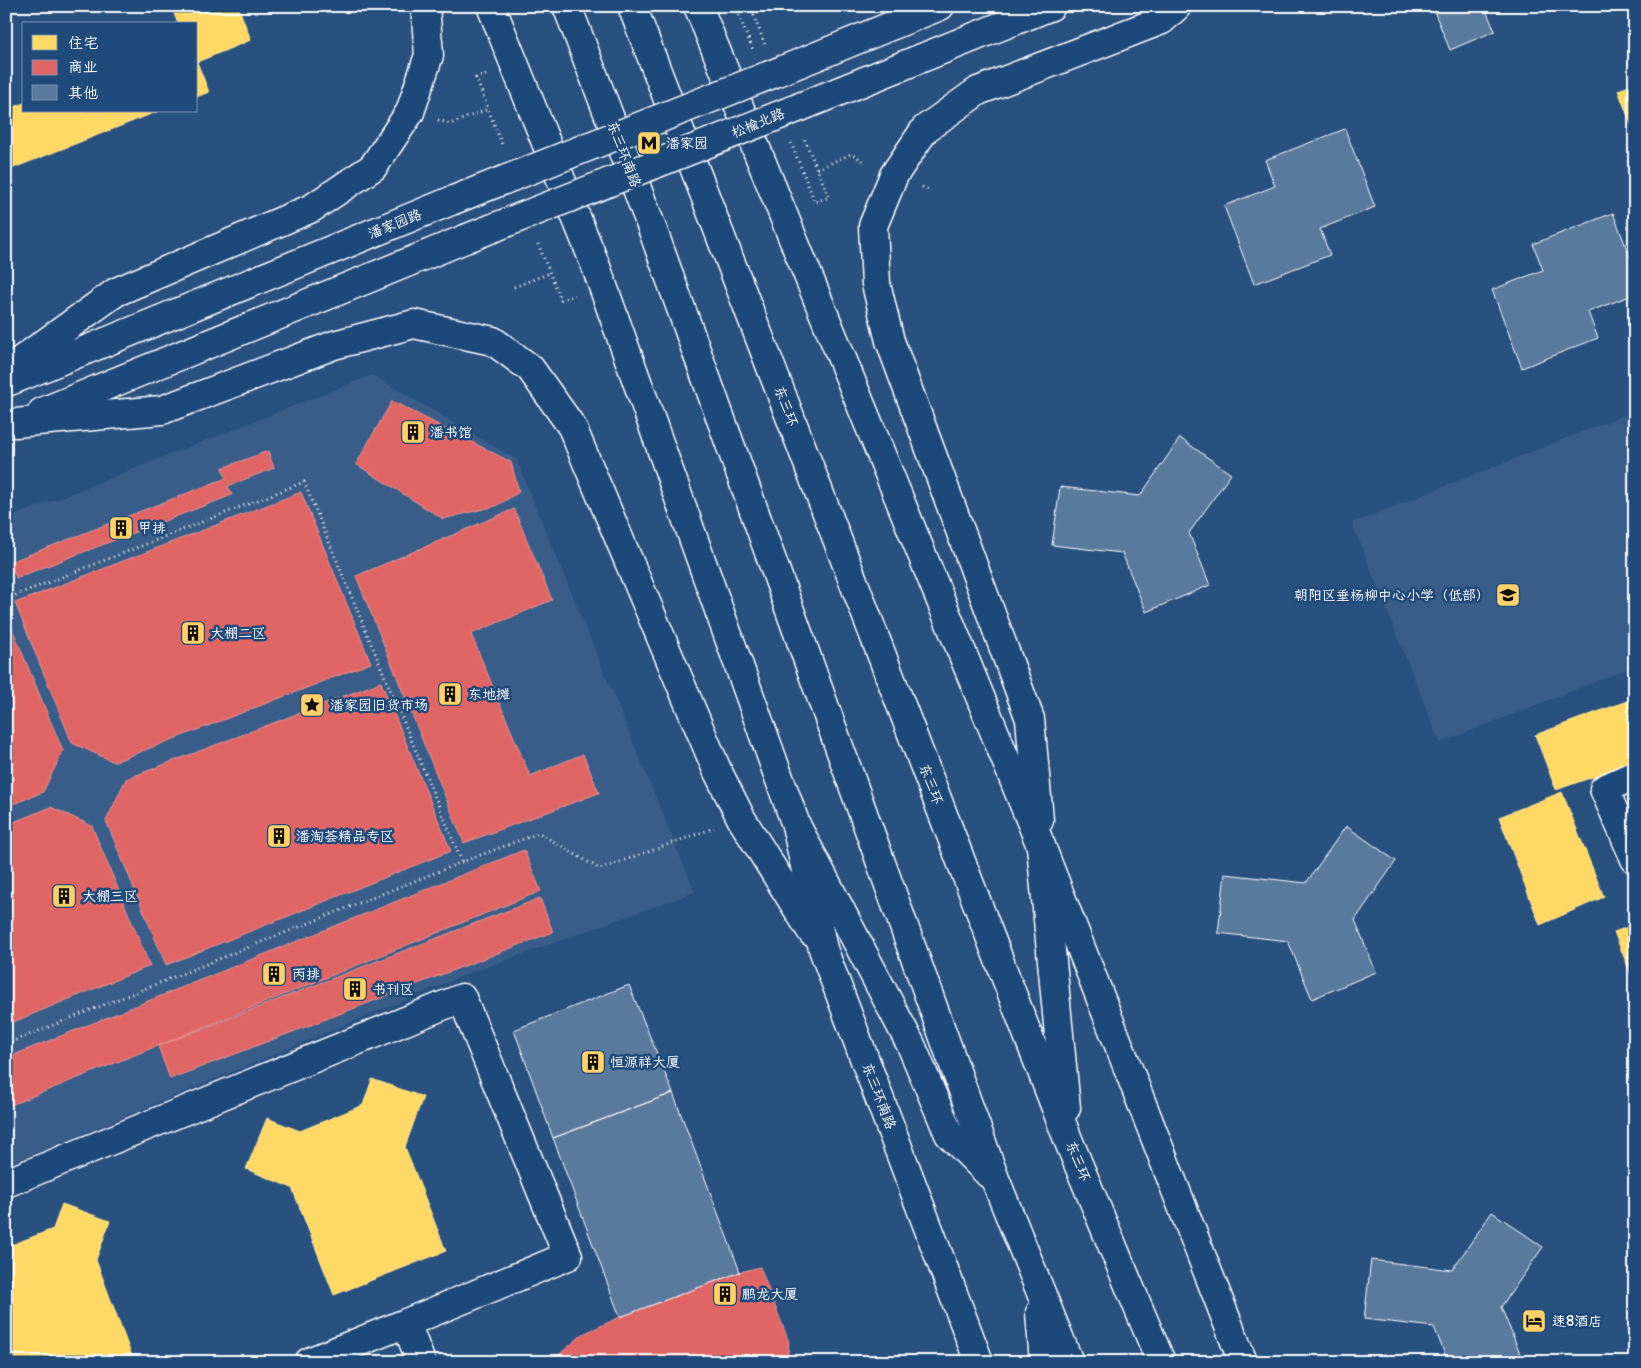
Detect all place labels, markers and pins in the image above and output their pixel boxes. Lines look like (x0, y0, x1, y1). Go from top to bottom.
metro station icon: 潘家园 (636, 130, 662, 156)
place label: 潘家园 (666, 135, 708, 152)
building icon: 潘书馆 (400, 419, 426, 445)
place label: 潘书馆 (430, 424, 472, 441)
building icon: 甲排 (108, 515, 134, 541)
place label: 甲排 (138, 520, 166, 537)
school or university icon: 朝阳区垂杨柳中心小学（低部） (1495, 582, 1521, 608)
place label: 朝阳区垂杨柳中心小学（低部） (1294, 587, 1490, 604)
building icon: 大棚二区 (180, 620, 206, 646)
place label: 大棚二区 (210, 625, 266, 642)
building icon: 东地摊 (437, 681, 463, 707)
place label: 东地摊 (468, 686, 510, 703)
place icon: 潘家园旧货市场 (299, 692, 325, 718)
place label: 潘家园旧货市场 (330, 697, 428, 714)
building icon: 潘淘荟精品专区 (266, 823, 292, 849)
place label: 潘淘荟精品专区 (296, 828, 394, 845)
building icon: 大棚三区 (51, 883, 77, 909)
place label: 大棚三区 (82, 888, 138, 905)
building icon: 丙排 (261, 961, 287, 987)
place label: 丙排 (292, 966, 320, 983)
building icon: 书刊区 (342, 976, 368, 1002)
place label: 书刊区 (372, 981, 414, 998)
building icon: 恒源祥大厦 (580, 1049, 606, 1075)
place label: 恒源祥大厦 (610, 1054, 680, 1071)
building icon: 鹏龙大厦 (712, 1281, 738, 1307)
place label: 鹏龙大厦 (742, 1286, 798, 1303)
hotel icon: 速8酒店 (1521, 1308, 1547, 1334)
place label: 速8酒店 (1552, 1313, 1602, 1330)

